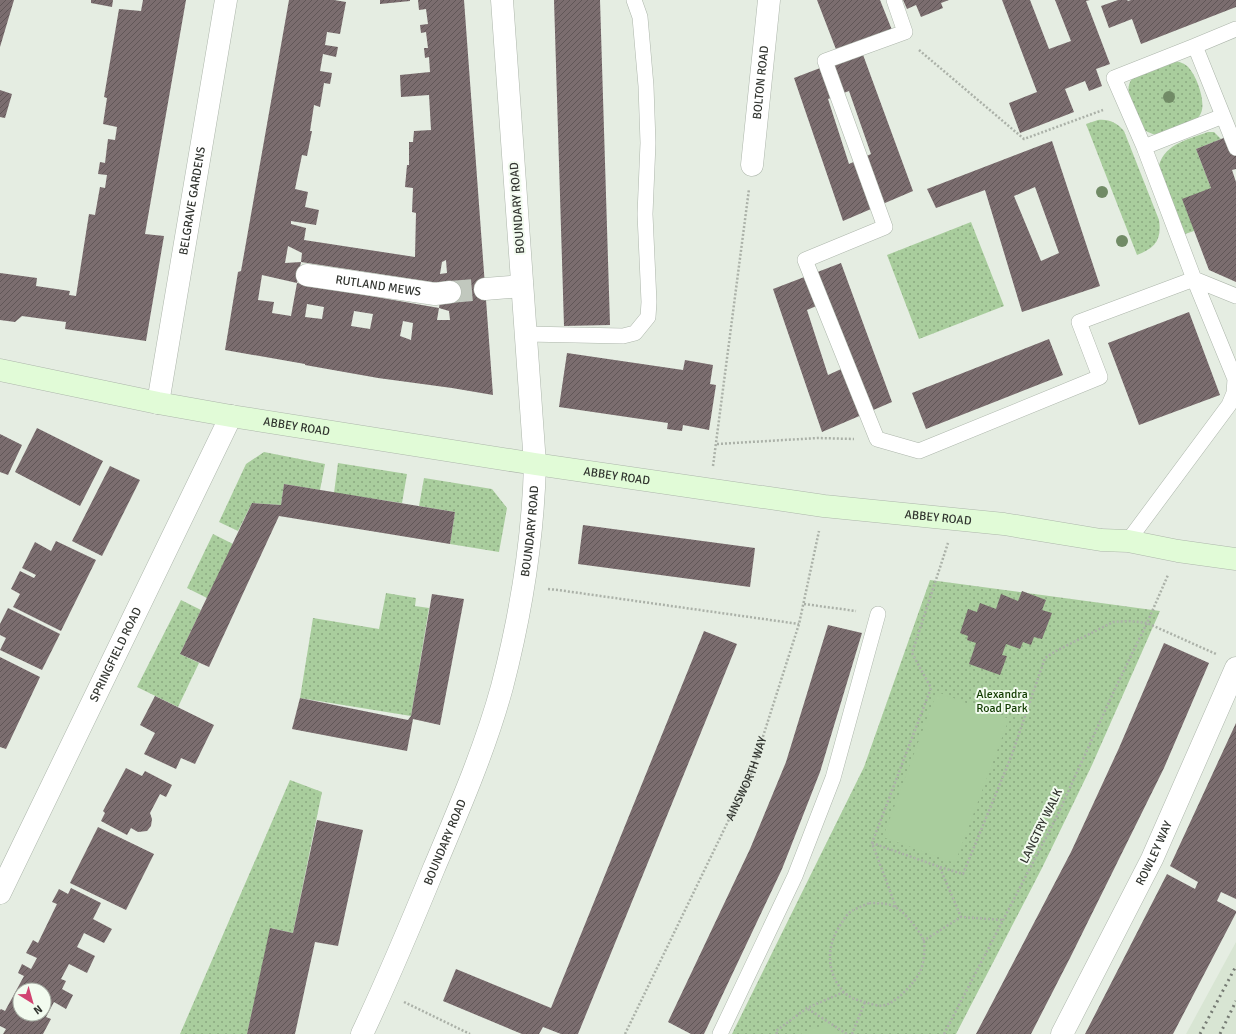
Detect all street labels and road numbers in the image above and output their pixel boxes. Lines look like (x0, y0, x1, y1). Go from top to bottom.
street label: BOLTON ROAD (750, 45, 772, 120)
street label: BELGRAVE GARDENS (176, 145, 209, 256)
street label: BOUNDARY ROAD (507, 161, 528, 254)
street label: RUTLAND MEWS (334, 272, 422, 300)
street label: ABBEY ROAD (262, 414, 331, 440)
street label: ABBEY ROAD (582, 464, 651, 489)
street label: BOUNDARY ROAD (518, 485, 542, 578)
street label: ABBEY ROAD (904, 507, 972, 529)
street label: SPRINGFIELD ROAD (87, 605, 145, 704)
street label: AINSWORTH WAY (723, 735, 771, 823)
street label: LANGTRY WALK (1017, 786, 1066, 866)
street label: BOUNDARY ROAD (421, 797, 470, 888)
street label: ROWLEY WAY (1133, 819, 1176, 888)

